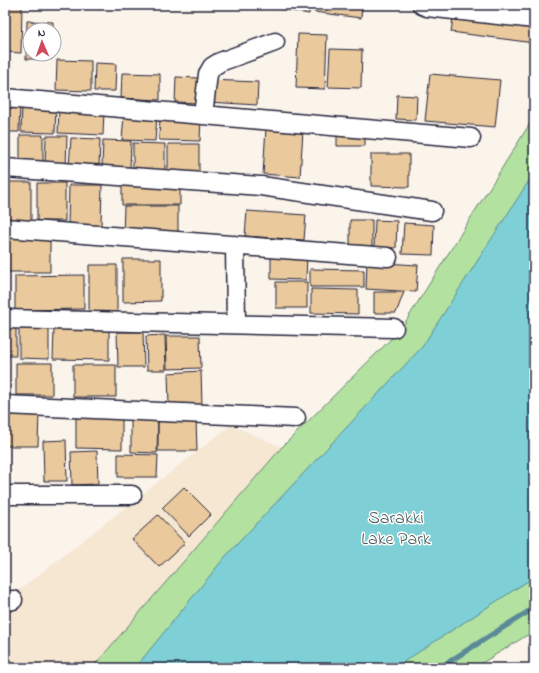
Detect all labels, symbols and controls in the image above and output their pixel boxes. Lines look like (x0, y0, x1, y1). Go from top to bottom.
north arrow (22, 22, 62, 62)
text: N (38, 25, 46, 41)
park label: Sarakki Lake Park (361, 506, 431, 553)

